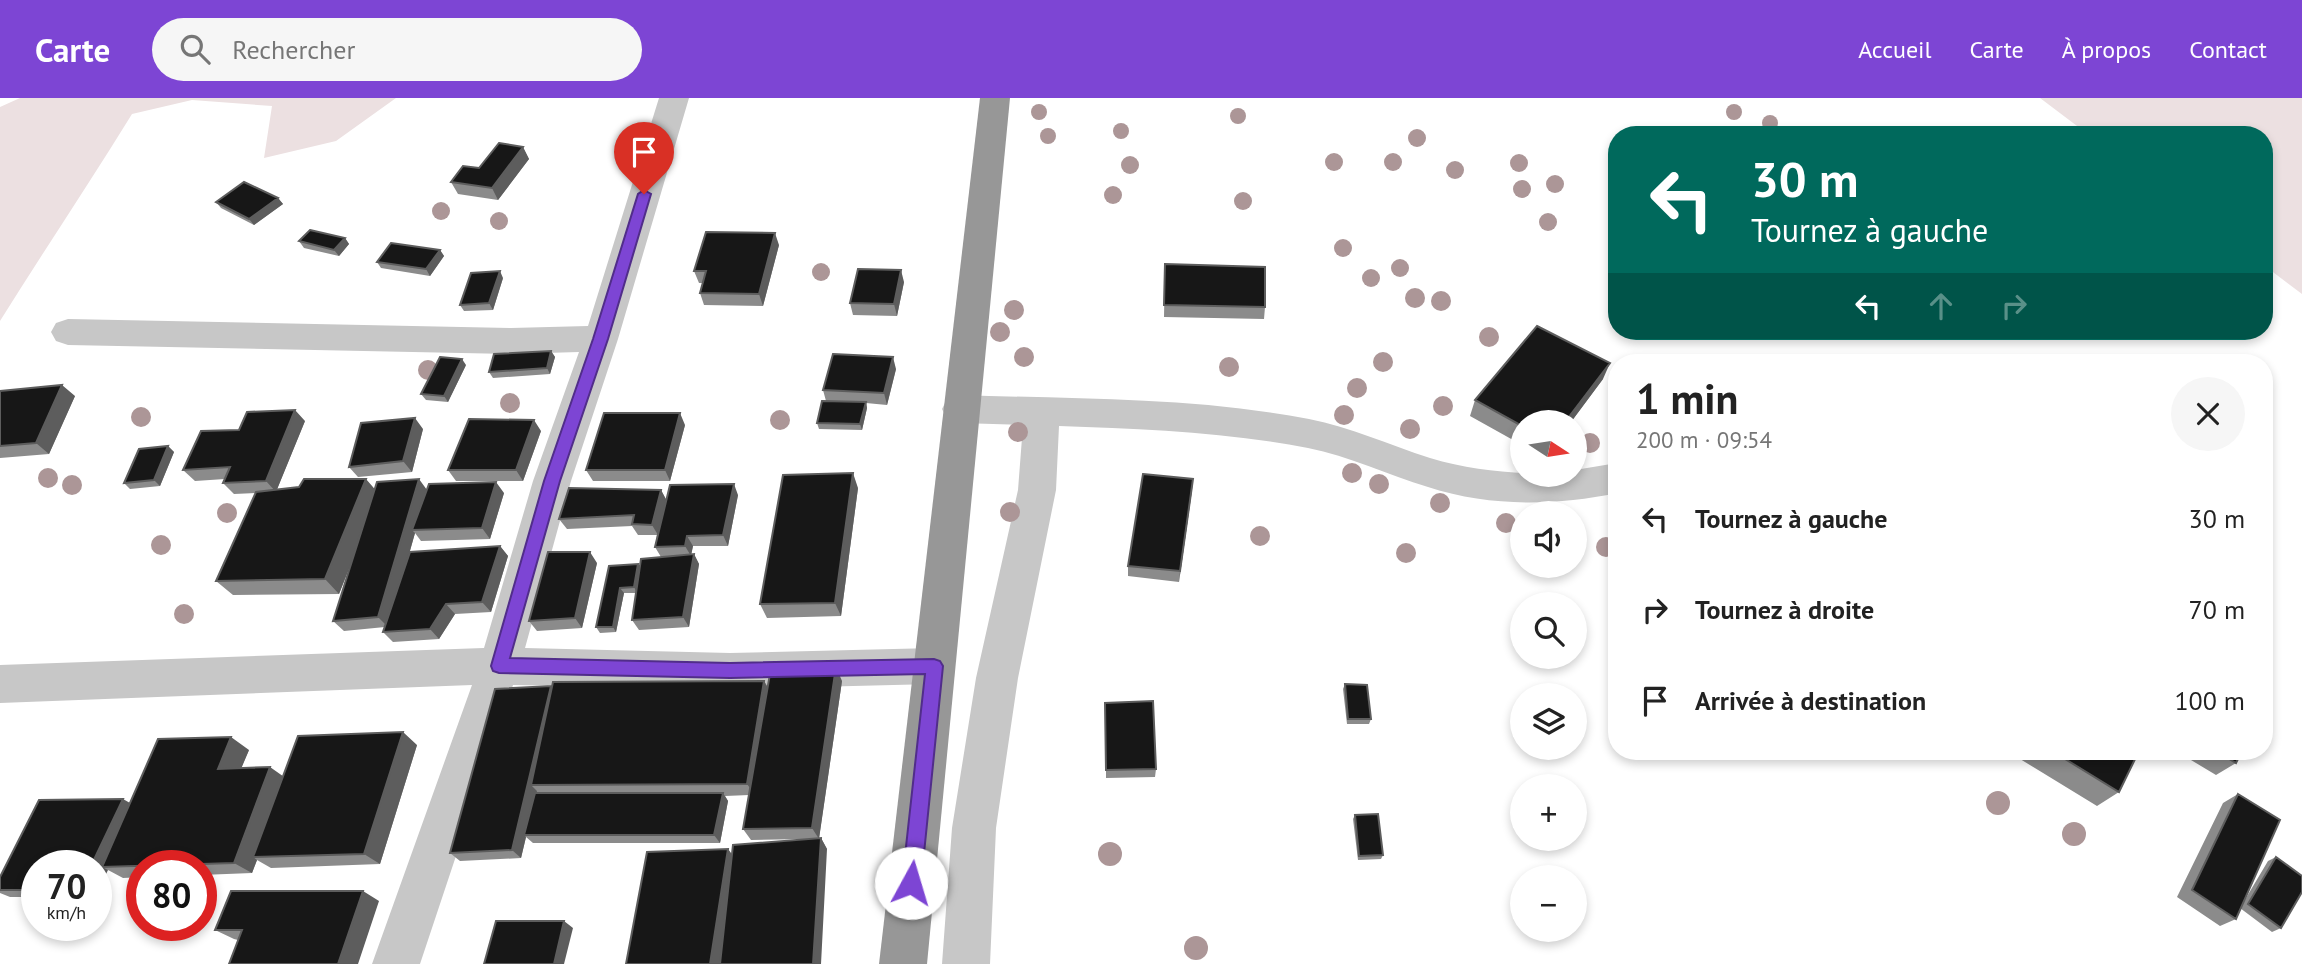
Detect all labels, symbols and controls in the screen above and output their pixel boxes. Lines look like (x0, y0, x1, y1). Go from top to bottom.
search box (152, 18, 642, 81)
text: Carte (35, 28, 110, 71)
icon: search (176, 30, 214, 68)
text: Rechercher (232, 33, 355, 66)
text: Accueil (1858, 34, 1932, 65)
text: Carte (1970, 34, 2024, 65)
text: À propos (2062, 34, 2151, 65)
text: Contact (2189, 34, 2267, 65)
pin (614, 122, 674, 194)
icon: arrive (625, 133, 663, 171)
text: 30 m (1751, 147, 1858, 211)
icon: left (1636, 154, 1727, 245)
text: Tournez à gauche (1751, 209, 1988, 251)
icon: left (1849, 287, 1887, 325)
icon: ahead (1922, 287, 1960, 325)
icon: right (1995, 287, 2033, 325)
text: 1 min (1636, 371, 1738, 426)
button: close (2171, 377, 2245, 451)
north arrow (1510, 410, 1587, 486)
map controls (1510, 410, 1587, 942)
text: 200 m · 09:54 (1636, 425, 1772, 454)
icon: left (1636, 500, 1674, 538)
button: sound (1510, 501, 1587, 578)
text: Tournez à gauche (1695, 502, 1887, 535)
text: 30 m (2189, 502, 2245, 535)
icon: right (1636, 591, 1674, 629)
button: search (1510, 592, 1587, 669)
text: Tournez à droite (1695, 593, 1874, 626)
text: 70 m (2189, 593, 2245, 626)
icon: arrive (1636, 682, 1674, 720)
button: layers (1510, 683, 1587, 760)
text: Arrivée à destination (1695, 684, 1926, 717)
text: 100 m (2174, 684, 2245, 717)
button: + (1510, 774, 1587, 851)
position arrow (874, 846, 948, 920)
speed limit sign: 80 (126, 850, 217, 941)
text: 70 (47, 863, 86, 909)
button: − (1510, 865, 1587, 942)
text: km/h (47, 901, 86, 924)

